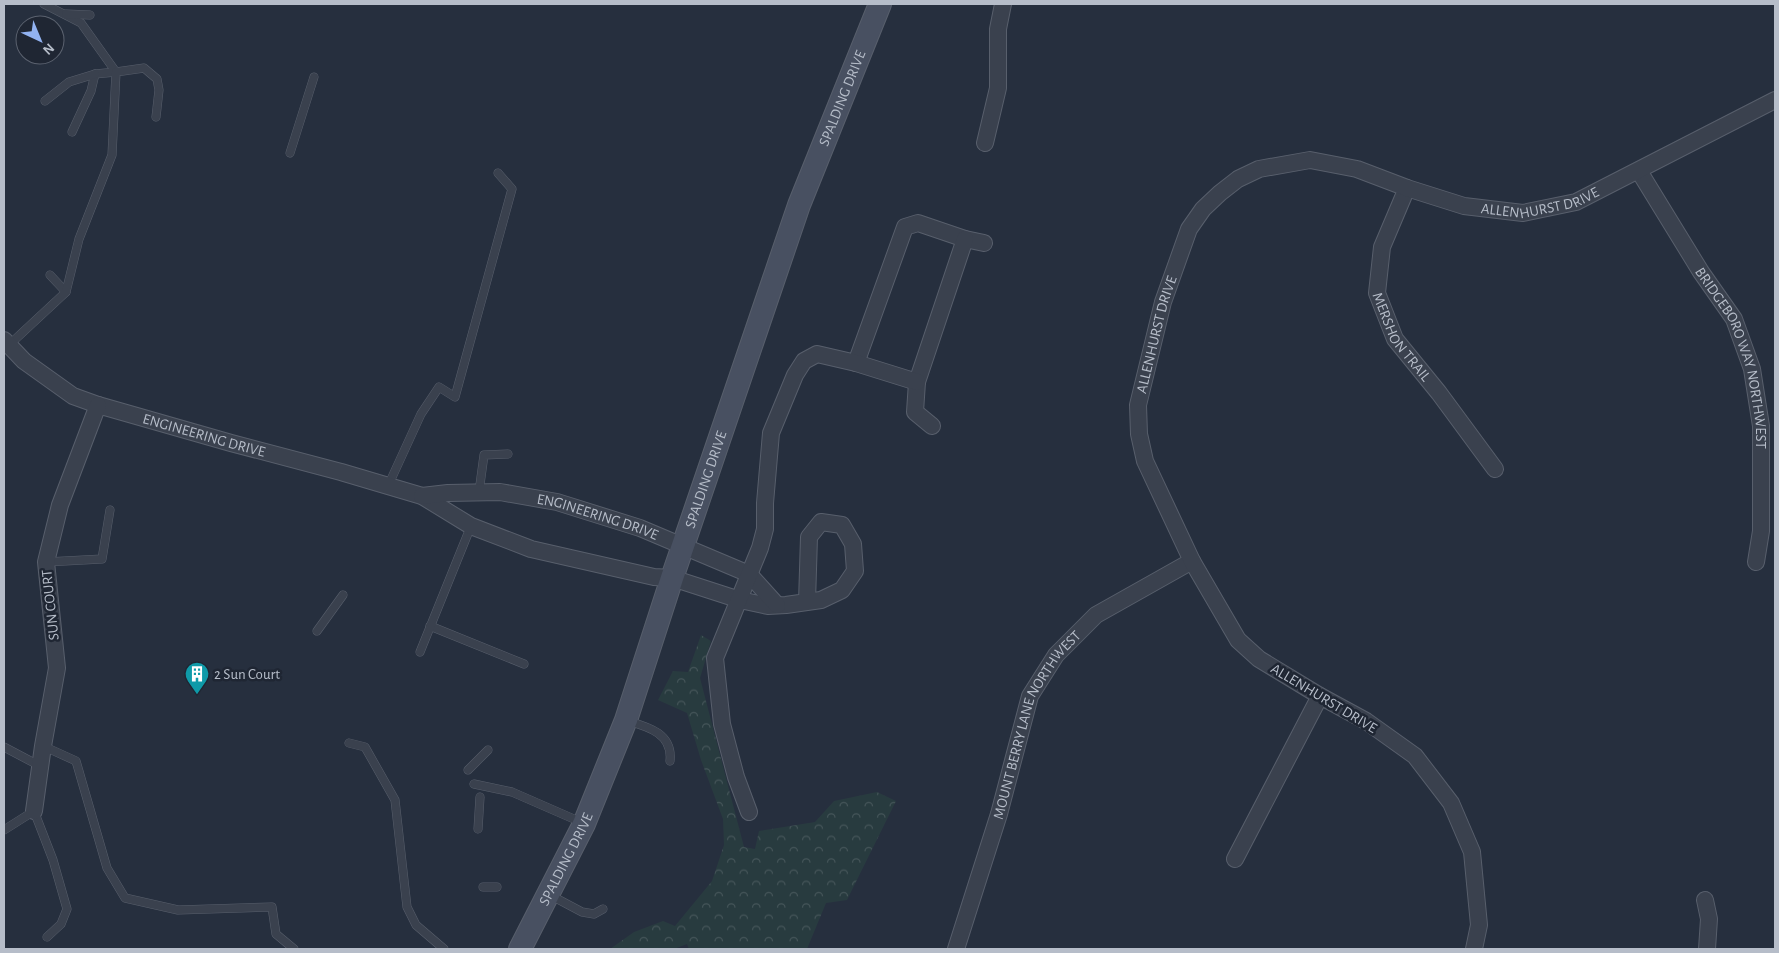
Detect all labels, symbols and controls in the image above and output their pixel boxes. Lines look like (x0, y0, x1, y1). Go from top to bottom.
north arrow (15, 15, 65, 65)
text: N (40, 40, 57, 57)
street label: SPALDING DRIVE (817, 48, 868, 148)
street label: ALLENHURST DRIVE (1480, 185, 1601, 222)
street label: BRIDGEBORO WAY NORTHWEST (1692, 265, 1768, 449)
street label: ALLENHURST DRIVE (1134, 274, 1180, 395)
street label: MERSHON TRAIL (1370, 290, 1434, 385)
street label: ENGINEERING DRIVE (141, 411, 267, 460)
street label: SPALDING DRIVE (683, 429, 730, 530)
street label: ENGINEERING DRIVE (536, 492, 660, 543)
street label: SUN COURT (39, 568, 62, 641)
street label: MOUNT BERRY LANE NORTHWEST (991, 627, 1084, 821)
building icon: 2 Sun Court (184, 661, 210, 695)
street label: ALLENHURST DRIVE (1268, 661, 1379, 736)
place label: 2 Sun Court (214, 667, 280, 682)
street label: SPALDING DRIVE (537, 811, 596, 908)

